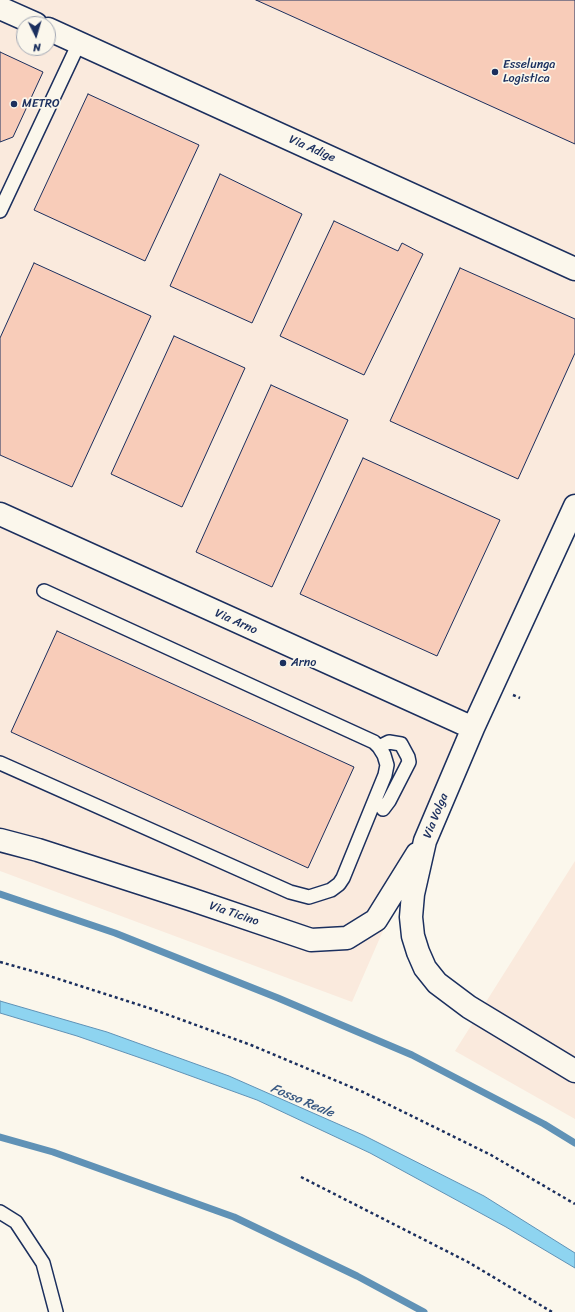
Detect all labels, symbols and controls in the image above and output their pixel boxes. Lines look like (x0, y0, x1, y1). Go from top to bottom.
north arrow (16, 16, 56, 56)
text: N (32, 38, 42, 57)
place label: Esselunga Logistica (503, 58, 555, 86)
marker: Esselunga Logistica (490, 67, 500, 77)
place label: METRO (22, 97, 60, 111)
marker: METRO (9, 99, 19, 109)
street label: Via Adige (287, 132, 337, 166)
street label: Via Arno (213, 606, 259, 638)
place label: Arno (291, 656, 316, 670)
marker: Arno (278, 658, 288, 668)
street label: Via Volga (420, 791, 452, 841)
street label: Via Ticino (207, 899, 261, 929)
water label: Fosso Reale (268, 1081, 336, 1121)

